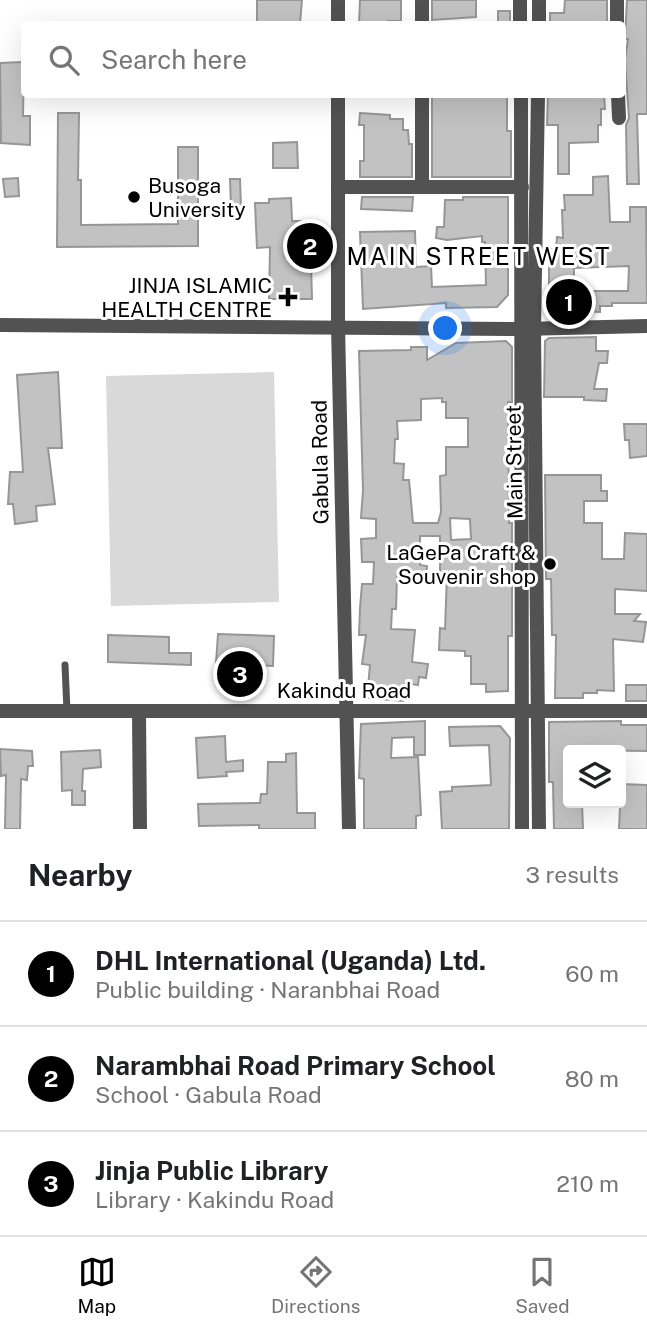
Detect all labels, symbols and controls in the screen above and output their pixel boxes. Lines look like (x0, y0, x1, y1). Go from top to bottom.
search box (21, 21, 626, 98)
icon: search (45, 41, 83, 79)
text: Search here (101, 44, 247, 75)
place label: Busoga University (148, 173, 246, 222)
marker: Busoga University (126, 189, 142, 205)
pin: 2 (287, 220, 333, 272)
district label: MAIN STREET WEST (347, 242, 611, 270)
place label: JINJA ISLAMIC HEALTH CENTRE (101, 273, 272, 322)
pin: 1 (546, 276, 592, 328)
marker: JINJA ISLAMIC HEALTH CENTRE (278, 287, 298, 307)
your location (428, 311, 462, 345)
street label: Gabula Road (306, 400, 334, 524)
street label: Main Street (501, 405, 527, 519)
place label: LaGePa Craft & Souvenir shop (386, 540, 536, 589)
marker: LaGePa Craft & Souvenir shop (542, 556, 558, 572)
pin: 3 (217, 648, 263, 700)
street label: Kakindu Road (277, 678, 411, 703)
map controls (563, 745, 626, 808)
button: layers (563, 745, 626, 808)
text: Nearby (28, 857, 132, 893)
text: 3 results (525, 861, 619, 888)
text: DHL International (Uganda) Ltd. (95, 945, 486, 976)
text: 1 (46, 960, 56, 987)
text: 60 m (565, 960, 619, 987)
text: Public building · Naranbhai Road (95, 976, 440, 1003)
text: Narambhai Road Primary School (95, 1050, 496, 1081)
text: 2 (44, 1065, 58, 1092)
text: 80 m (565, 1065, 619, 1092)
text: School · Gabula Road (95, 1081, 322, 1108)
text: Jinja Public Library (95, 1155, 328, 1186)
text: 3 (43, 1170, 59, 1197)
text: 210 m (556, 1170, 619, 1197)
text: Library · Kakindu Road (95, 1186, 334, 1213)
tab: Map (77, 1253, 116, 1317)
tab: Directions (271, 1253, 360, 1317)
tab: Saved (515, 1253, 570, 1317)

